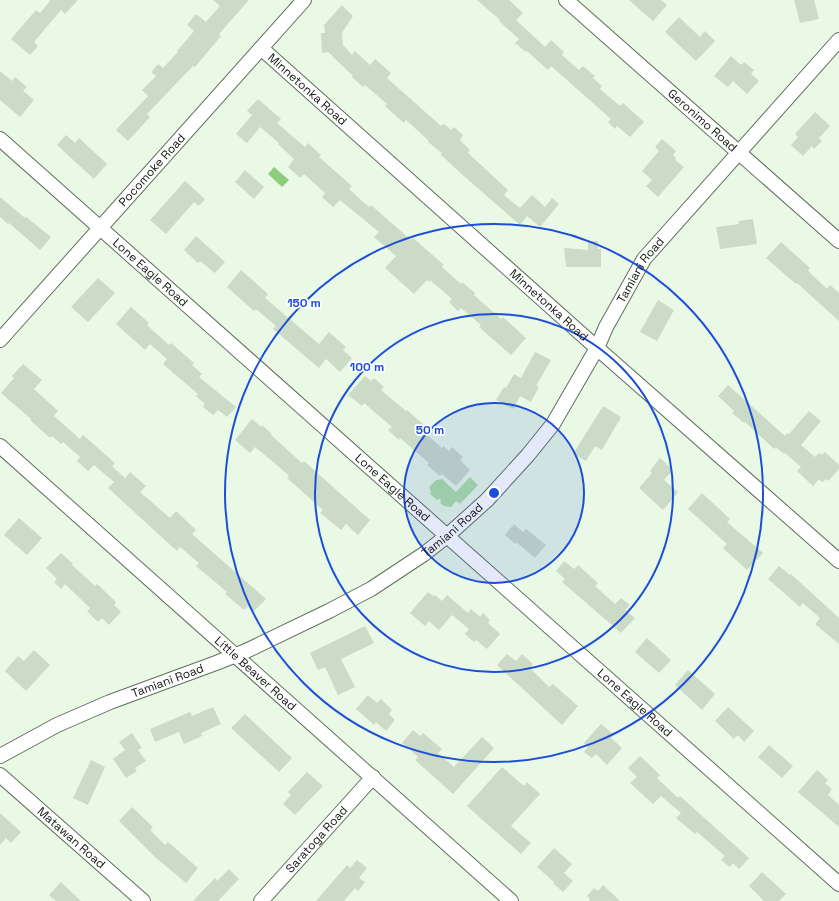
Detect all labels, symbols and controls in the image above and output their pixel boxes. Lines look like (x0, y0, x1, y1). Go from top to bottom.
street label: Minnetonka Road (264, 50, 350, 129)
street label: Geronimo Road (664, 86, 740, 155)
street label: Pocomoke Road (115, 130, 189, 210)
street label: Tamiani Road (613, 234, 668, 306)
street label: Lone Eagle Road (109, 235, 191, 310)
street label: Minnetonka Road (506, 266, 592, 345)
text: 150 m (287, 295, 321, 311)
text: 100 m (350, 359, 384, 375)
text: 50 m (416, 422, 444, 438)
street label: Lone Eagle Road (352, 450, 434, 525)
centre of rings (487, 486, 501, 500)
street label: Tamiani Road (418, 499, 486, 561)
street label: Little Beaver Road (211, 633, 300, 714)
street label: Tamiani Road (129, 660, 206, 701)
street label: Lone Eagle Road (594, 665, 676, 740)
street label: Saratoga Road (282, 802, 351, 876)
street label: Matawan Road (34, 804, 109, 872)

